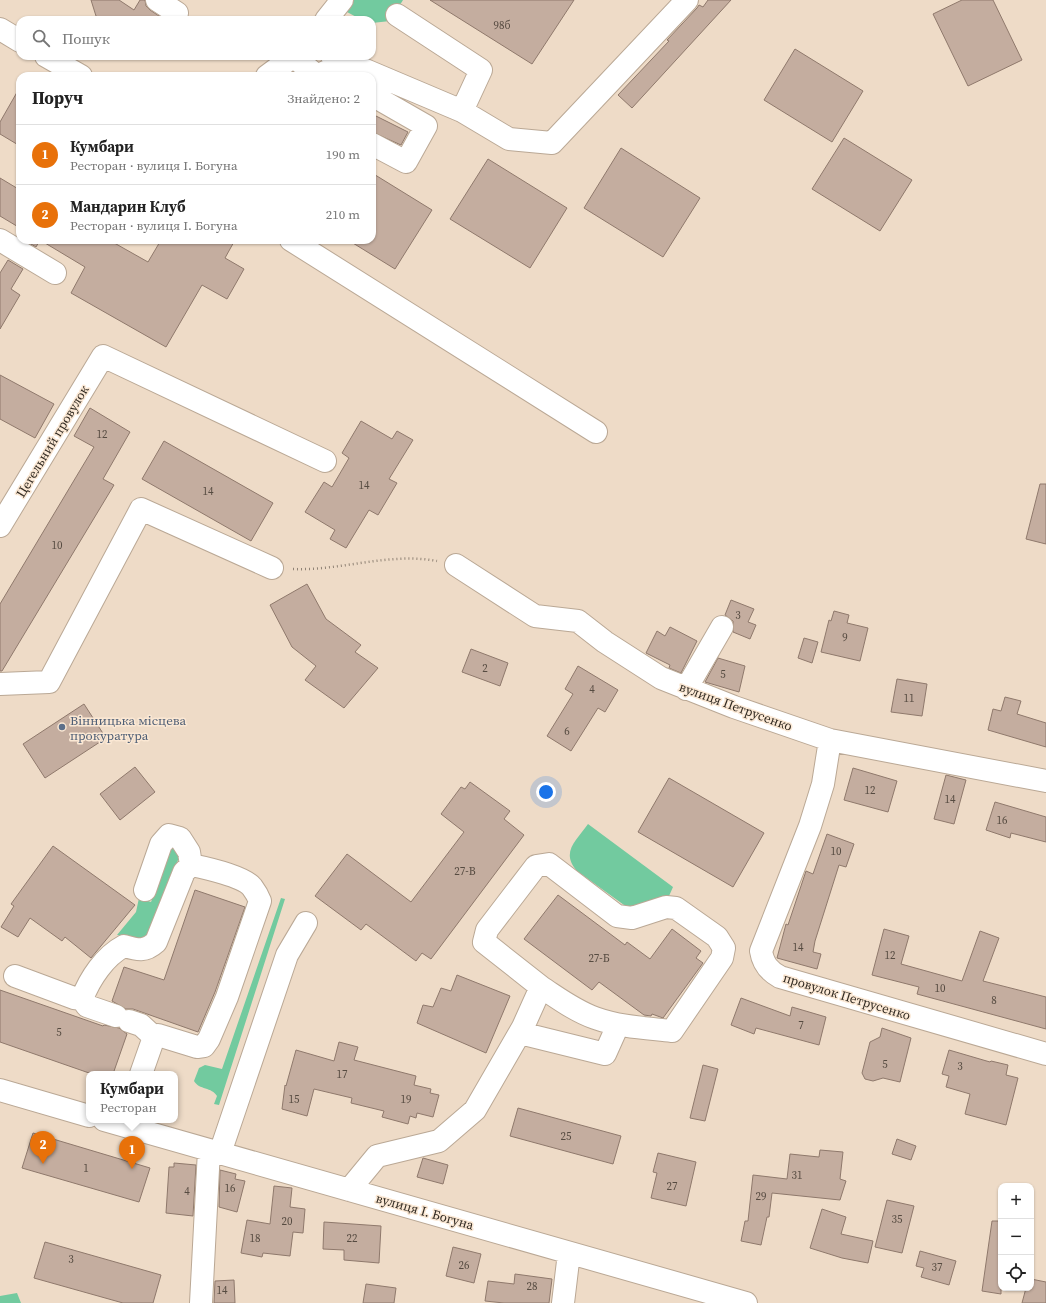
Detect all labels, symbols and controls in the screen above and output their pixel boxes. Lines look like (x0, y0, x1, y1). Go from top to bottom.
search box (16, 16, 376, 60)
house number: 98б (494, 18, 511, 33)
icon: search (30, 27, 52, 49)
text: Пошук (62, 28, 110, 49)
text: Поруч (32, 86, 83, 110)
text: Знайдено: 2 (287, 90, 360, 107)
text: Кумбари (70, 136, 134, 157)
text: 1 (41, 146, 49, 163)
text: 190 m (326, 146, 360, 163)
text: Ресторан · вулиця І. Богуна (70, 157, 238, 174)
text: Мандарин Клуб (70, 196, 186, 217)
text: 2 (41, 206, 49, 223)
text: 210 m (326, 206, 360, 223)
text: Ресторан · вулиця І. Богуна (70, 217, 238, 234)
street label: Цегельний провулок (12, 382, 93, 500)
house number: 12 (97, 427, 108, 442)
house number: 14 (359, 478, 370, 493)
house number: 14 (203, 484, 214, 499)
house number: 10 (52, 538, 63, 553)
house number: 3 (735, 608, 741, 623)
house number: 9 (842, 630, 848, 645)
house number: 2 (482, 661, 488, 676)
house number: 5 (720, 667, 726, 682)
street label: вулиця Петрусенко (677, 678, 795, 735)
house number: 4 (589, 682, 595, 697)
house number: 11 (904, 691, 915, 706)
place label: Вінницька місцева прокуратура (70, 712, 186, 744)
marker: Вінницька місцева прокуратура (57, 722, 67, 732)
house number: 6 (564, 724, 570, 739)
your location (536, 782, 556, 802)
house number: 12 (865, 783, 876, 798)
house number: 14 (945, 792, 956, 807)
house number: 16 (997, 813, 1008, 828)
house number: 10 (831, 844, 842, 859)
house number: 27-В (454, 864, 476, 879)
house number: 14 (793, 940, 804, 955)
house number: 12 (885, 948, 896, 963)
house number: 27-Б (588, 951, 610, 966)
street label: провулок Петрусенко (781, 969, 913, 1024)
house number: 10 (935, 981, 946, 996)
house number: 8 (991, 993, 997, 1008)
house number: 7 (798, 1018, 804, 1033)
house number: 5 (56, 1025, 62, 1040)
house number: 5 (882, 1057, 888, 1072)
house number: 3 (957, 1059, 963, 1074)
house number: 17 (337, 1067, 348, 1082)
popup (86, 1071, 178, 1123)
text: Кумбари (100, 1078, 164, 1099)
house number: 15 (289, 1092, 300, 1107)
house number: 19 (401, 1092, 412, 1107)
text: Ресторан (100, 1099, 157, 1116)
house number: 25 (561, 1129, 572, 1144)
pin: 2 (30, 1131, 56, 1164)
pin: 1 (119, 1136, 145, 1169)
house number: 1 (83, 1161, 89, 1176)
house number: 31 (792, 1168, 803, 1183)
house number: 27 (667, 1179, 678, 1194)
house number: 16 (225, 1181, 236, 1196)
map controls (998, 1183, 1034, 1291)
button: + (998, 1183, 1034, 1219)
house number: 4 (184, 1184, 190, 1199)
street label: вулиця І. Богуна (374, 1189, 476, 1234)
house number: 29 (756, 1189, 767, 1204)
house number: 35 (892, 1212, 903, 1227)
house number: 20 (282, 1214, 293, 1229)
button: − (998, 1219, 1034, 1255)
house number: 18 (250, 1231, 261, 1246)
house number: 22 (347, 1231, 358, 1246)
house number: 3 (68, 1252, 74, 1267)
button: locate (998, 1255, 1034, 1291)
house number: 26 (459, 1258, 470, 1273)
house number: 37 (932, 1260, 943, 1275)
house number: 28 (527, 1279, 538, 1294)
house number: 14 (217, 1283, 228, 1298)

